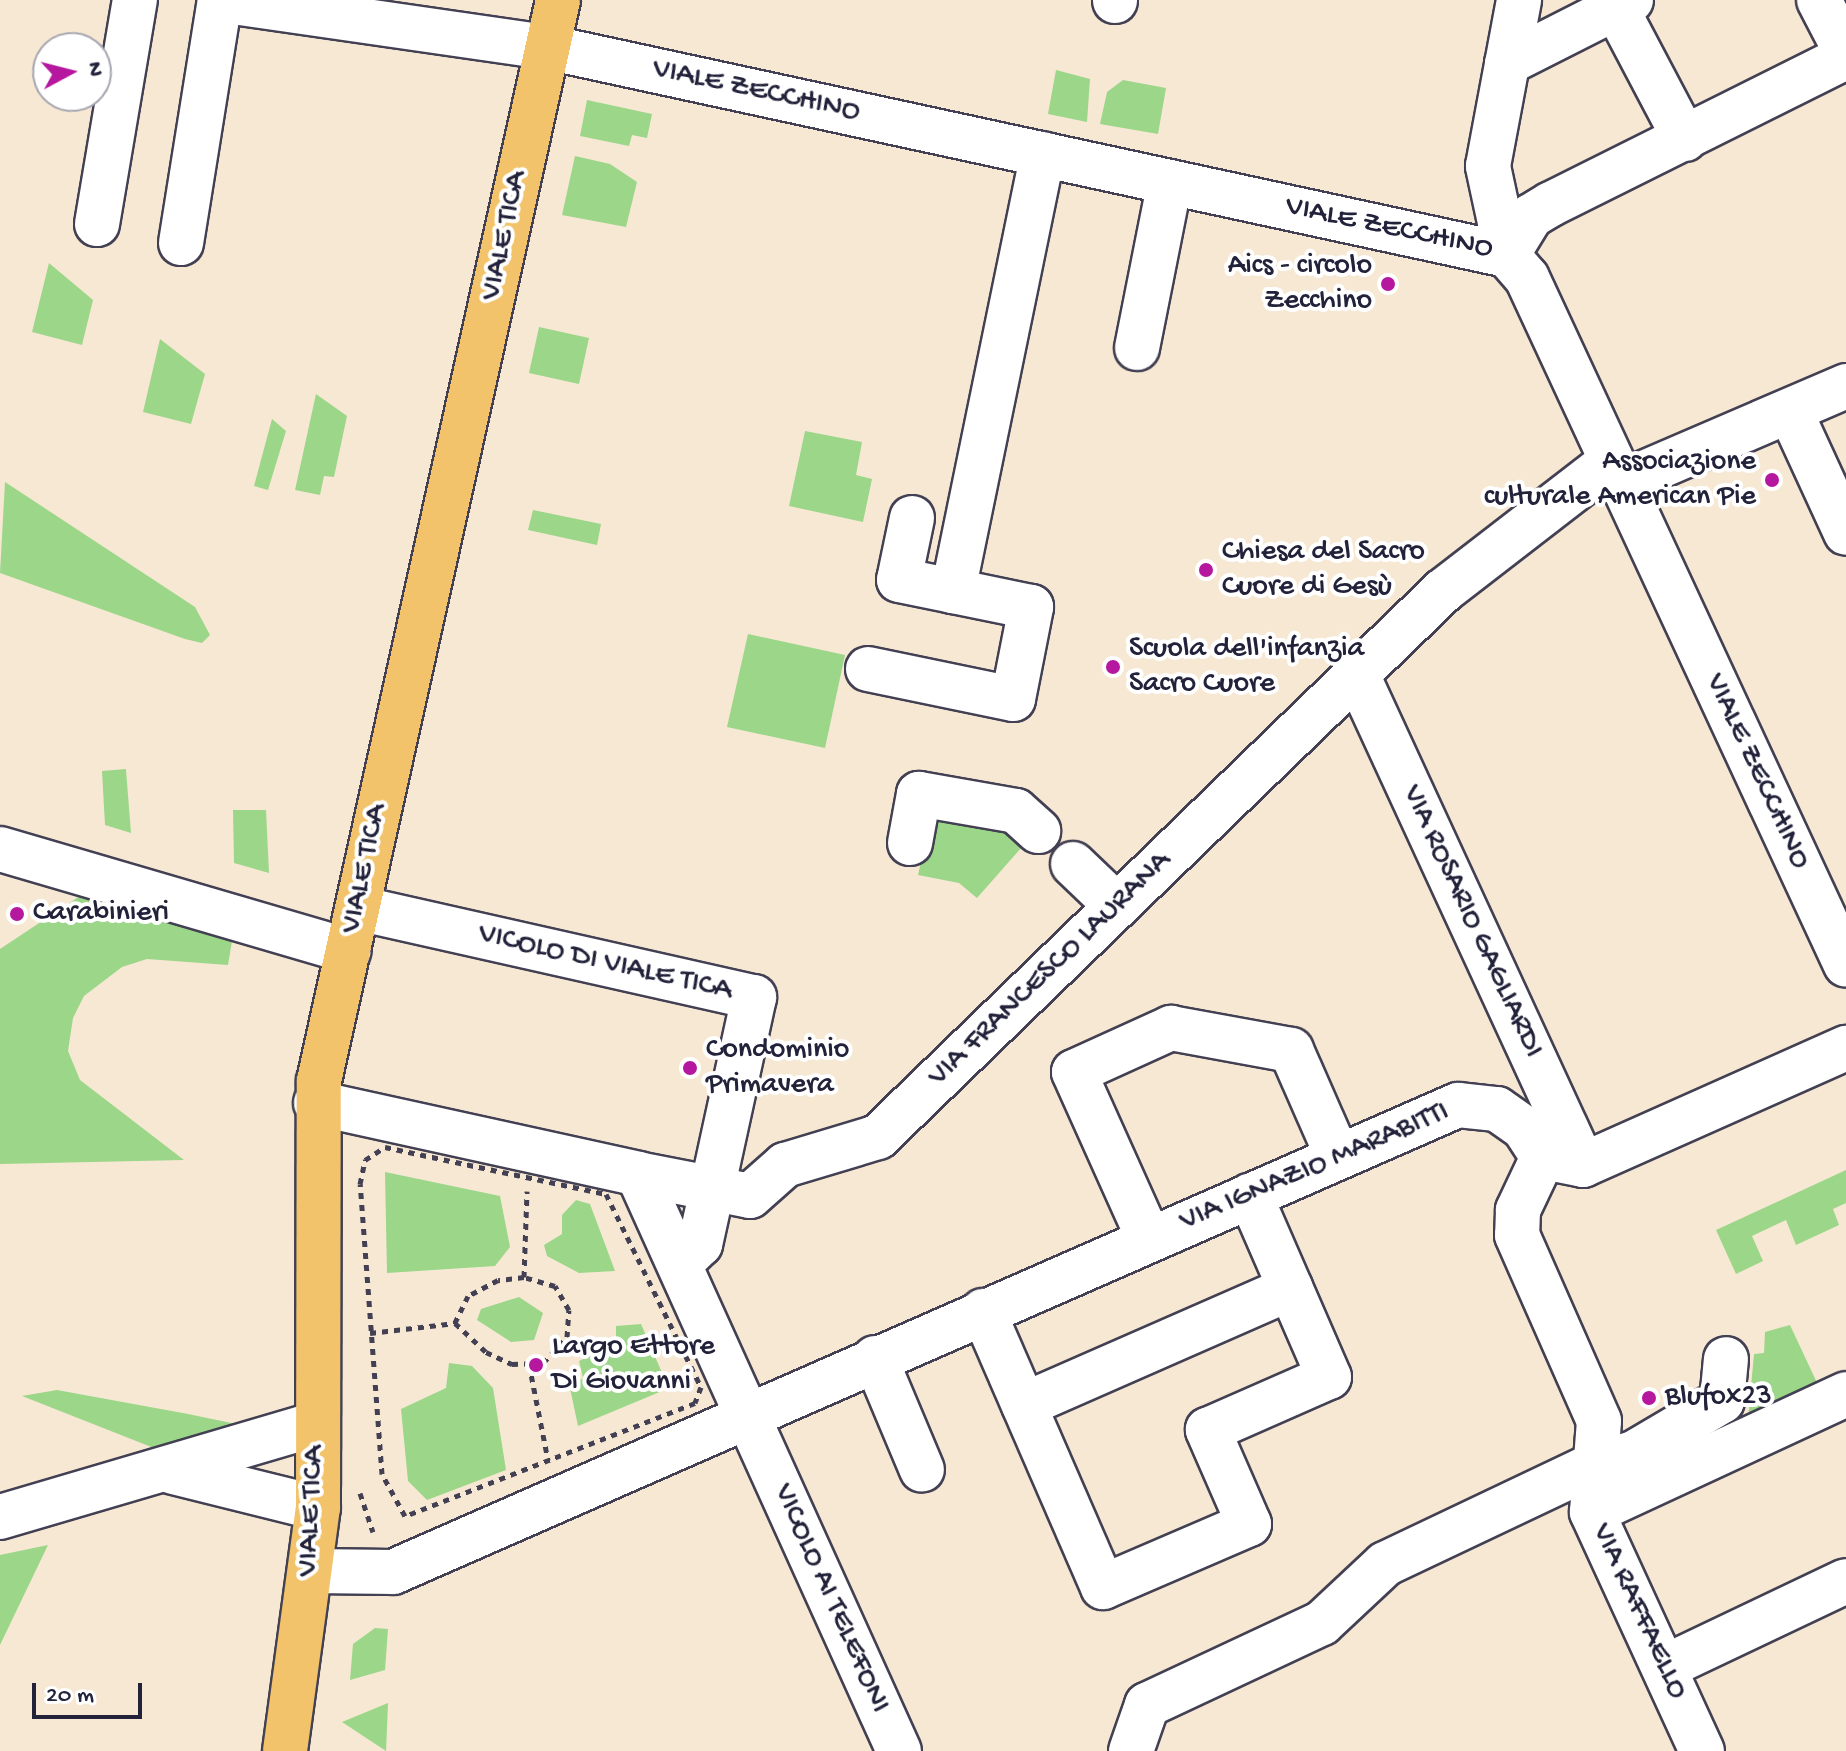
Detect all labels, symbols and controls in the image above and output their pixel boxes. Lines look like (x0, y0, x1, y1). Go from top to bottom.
north arrow (32, 32, 112, 112)
street label: VIALE ZECCHINO (649, 52, 863, 132)
text: N (80, 61, 108, 78)
street label: VIALE TICA (475, 168, 537, 304)
street label: VIALE ZECCHINO (1282, 189, 1496, 269)
place label: Aics - circolo Zecchino (1228, 249, 1372, 320)
marker: Aics - circolo Zecchino (1379, 275, 1397, 293)
place label: Associazione culturale American Pie (1484, 445, 1756, 516)
marker: Associazione culturale American Pie (1763, 471, 1781, 489)
place label: Chiesa del Sacro Cuore di Gesù (1222, 535, 1425, 606)
marker: Chiesa del Sacro Cuore di Gesù (1197, 561, 1215, 579)
place label: Scuola dell'infanzia Sacro Cuore (1129, 632, 1364, 702)
marker: Scuola dell'infanzia Sacro Cuore (1104, 658, 1122, 676)
street label: VIALE ZECCHINO (1695, 669, 1817, 875)
street label: VIA ROSARIO GAGLIARDI (1392, 780, 1550, 1064)
street label: VIALE TICA (335, 801, 397, 937)
street label: VIA FRANCESCO LAURANA (922, 845, 1180, 1095)
place label: Carabinieri (33, 896, 169, 932)
marker: Carabinieri (8, 905, 26, 923)
street label: VICOLO DI VIALE TICA (475, 917, 735, 1011)
place label: Condominio Primavera (706, 1033, 849, 1104)
marker: Condominio Primavera (681, 1059, 699, 1077)
street label: VIA IGNAZIO MARABITTI (1175, 1095, 1455, 1241)
place label: Largo Ettore Di Giovanni (552, 1330, 715, 1400)
marker: Largo Ettore Di Giovanni (527, 1356, 545, 1374)
place label: Blufox23 (1665, 1380, 1772, 1416)
marker: Blufox23 (1640, 1389, 1658, 1407)
street label: VIALE TICA (292, 1445, 334, 1577)
street label: VICOLO AI TELEFONI (763, 1479, 897, 1719)
street label: VIA RAFFAELLO (1582, 1519, 1694, 1705)
scale bar (36, 1667, 146, 1717)
text: 20 m (46, 1682, 94, 1711)

